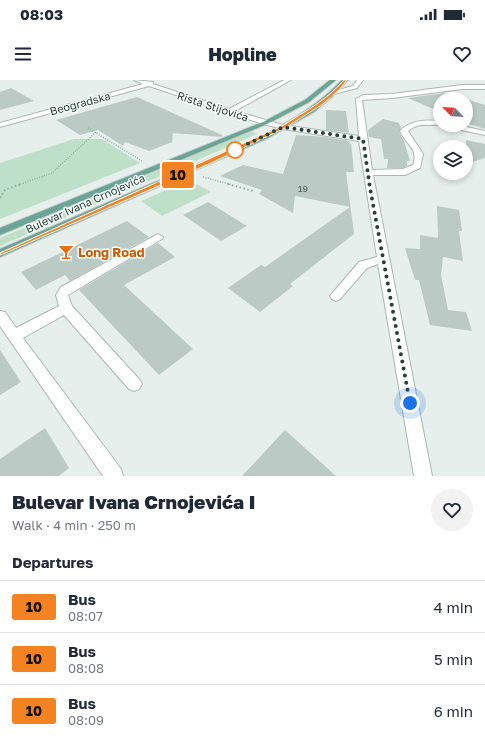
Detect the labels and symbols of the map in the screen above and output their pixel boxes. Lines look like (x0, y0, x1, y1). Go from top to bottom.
street label: Rista Stijovića (176, 88, 250, 124)
street label: Beogradska (48, 89, 112, 117)
north arrow (433, 92, 473, 132)
unlabelled marker (226, 141, 244, 159)
line badge: 10 (160, 162, 196, 188)
street label: Bulevar Ivana Crnojevića (23, 171, 147, 235)
house number: 19 (298, 183, 308, 194)
bar icon: Long Road (57, 243, 75, 261)
place label: Long Road (78, 244, 145, 260)
your location (400, 393, 420, 413)

